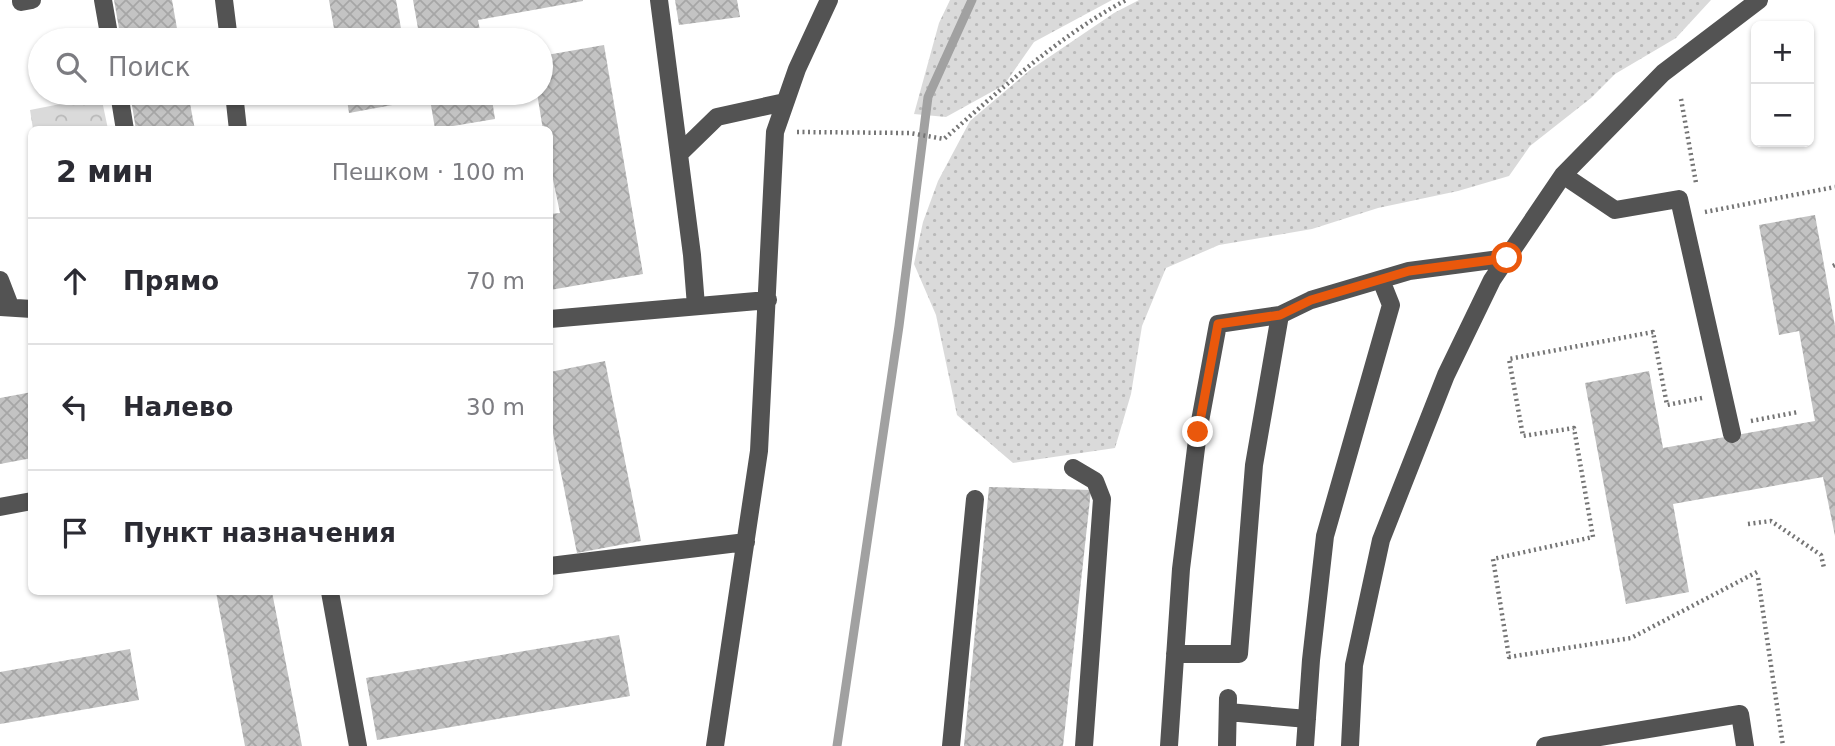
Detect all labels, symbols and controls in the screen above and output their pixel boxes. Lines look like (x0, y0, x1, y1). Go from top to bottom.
map controls (1751, 21, 1814, 147)
button: + (1751, 21, 1814, 84)
search box (28, 28, 553, 105)
icon: search (52, 48, 90, 86)
text: Поиск (108, 52, 190, 82)
button: − (1751, 84, 1814, 147)
text: 2 мин (56, 154, 154, 189)
text: Пешком · 100 m (332, 159, 525, 185)
route start (1491, 242, 1522, 273)
icon: ahead (56, 262, 94, 300)
text: Прямо (123, 266, 219, 296)
text: 70 m (466, 268, 525, 294)
icon: left (56, 388, 94, 426)
text: Налево (123, 392, 233, 422)
text: 30 m (466, 394, 525, 420)
route end (1182, 416, 1213, 447)
icon: arrive (56, 514, 94, 552)
text: Пункт назначения (123, 518, 396, 548)

